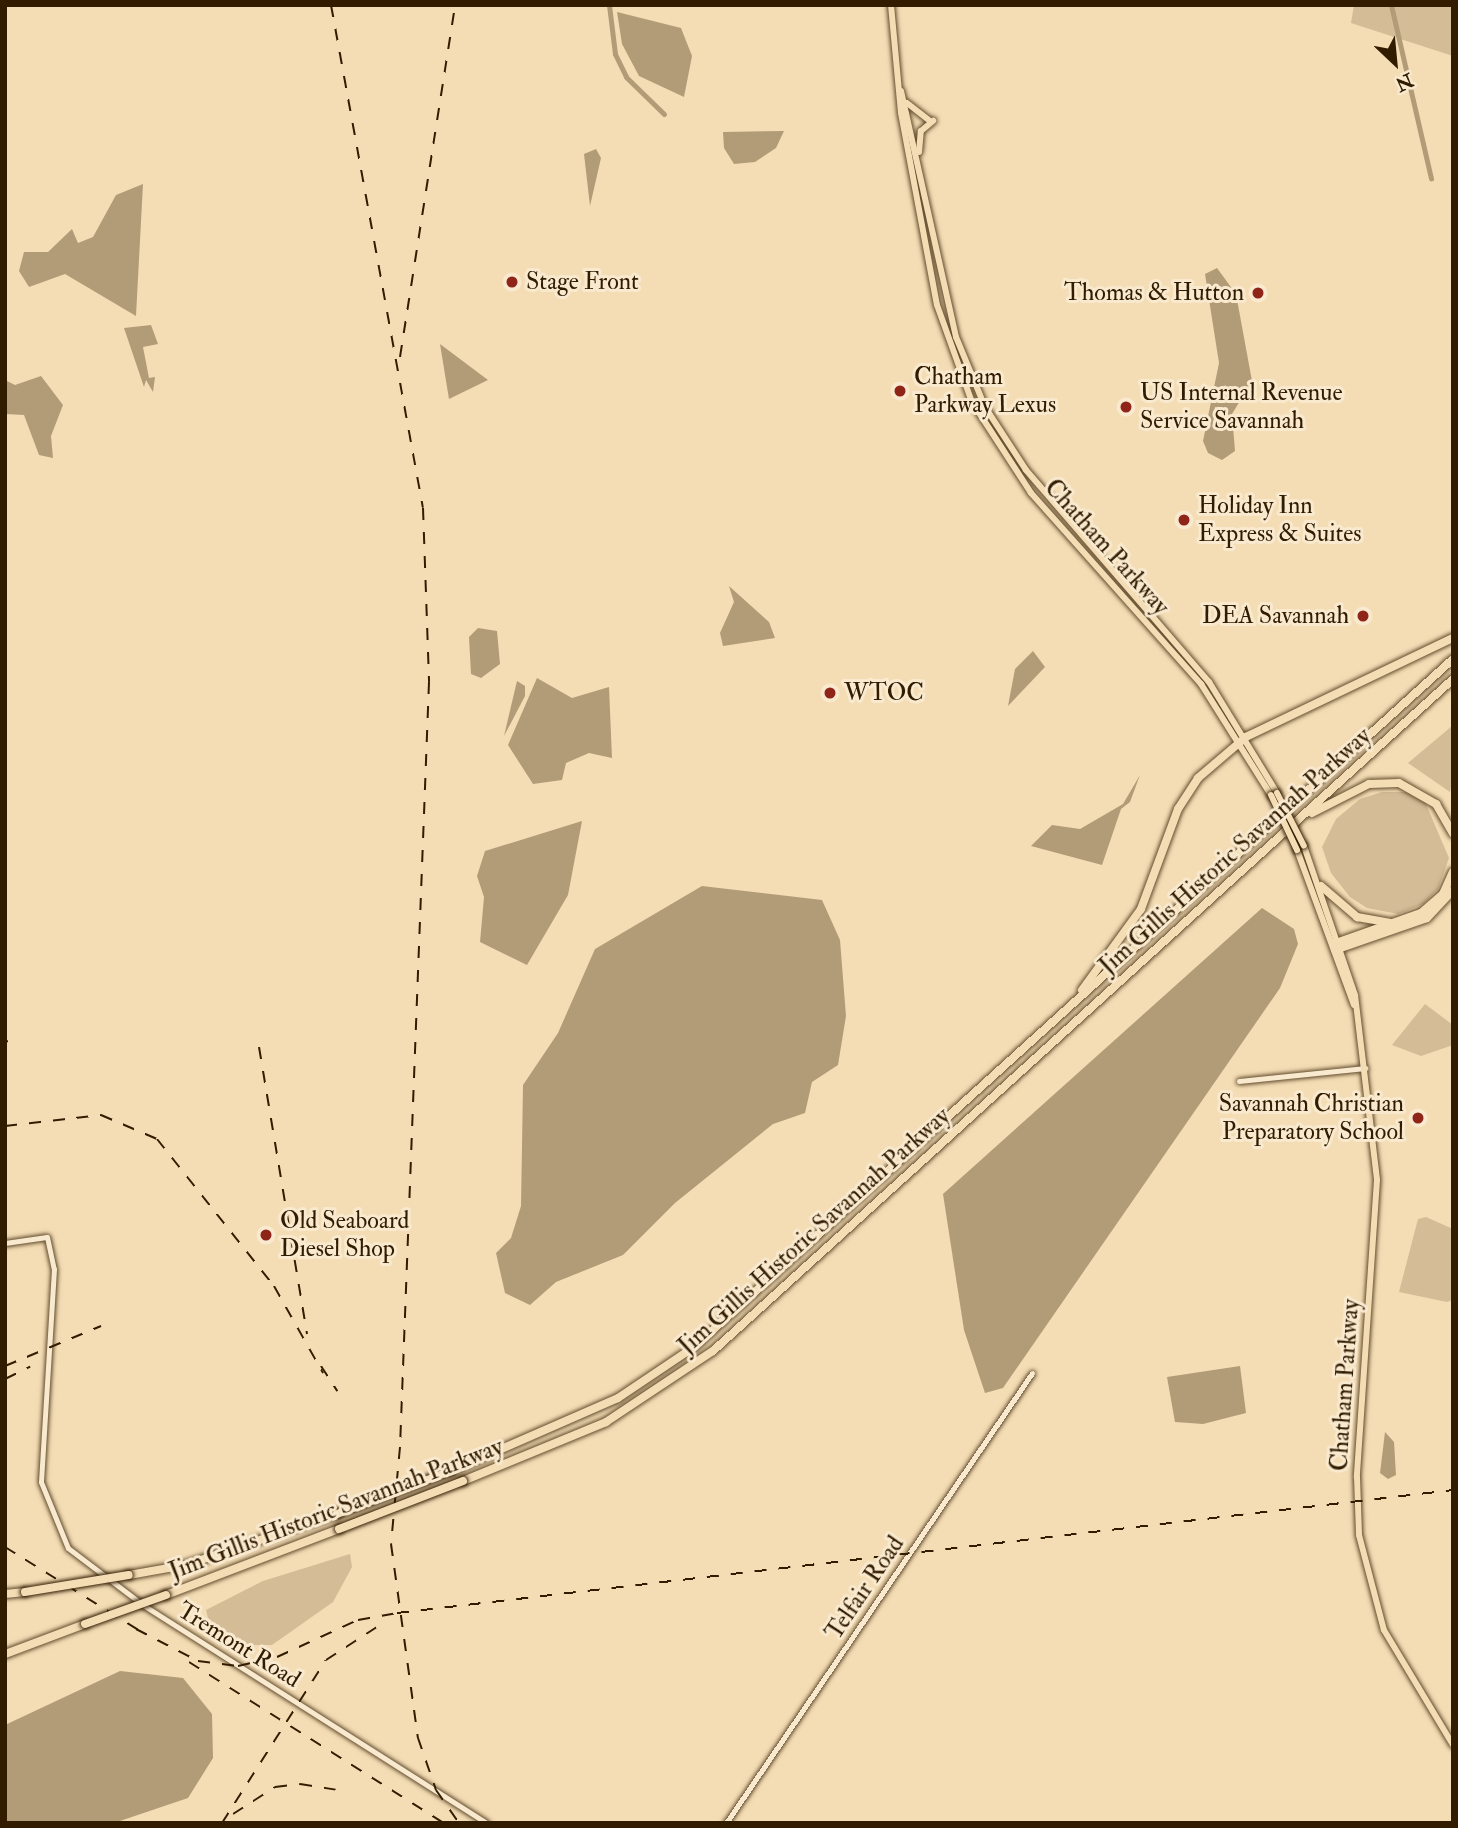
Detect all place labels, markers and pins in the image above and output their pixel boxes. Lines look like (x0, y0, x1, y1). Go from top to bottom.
place label: Stage Front (526, 268, 639, 296)
marker: Stage Front (504, 274, 520, 290)
place label: Thomas & Hutton (1064, 279, 1244, 307)
marker: Thomas & Hutton (1250, 285, 1266, 301)
place label: Chatham Parkway Lexus (914, 363, 1056, 419)
place label: US Internal Revenue Service Savannah (1140, 379, 1342, 435)
marker: Chatham Parkway Lexus (892, 383, 908, 399)
marker: US Internal Revenue Service Savannah (1118, 399, 1134, 415)
place label: Holiday Inn Express & Suites (1198, 492, 1361, 548)
marker: Holiday Inn Express & Suites (1176, 512, 1192, 528)
place label: DEA Savannah (1202, 602, 1349, 630)
marker: DEA Savannah (1355, 608, 1371, 624)
place label: WTOC (844, 679, 924, 707)
marker: WTOC (822, 685, 838, 701)
place label: Savannah Christian Preparatory School (1219, 1090, 1404, 1146)
marker: Savannah Christian Preparatory School (1410, 1110, 1426, 1126)
place label: Old Seaboard Diesel Shop (280, 1207, 409, 1263)
marker: Old Seaboard Diesel Shop (258, 1227, 274, 1243)

